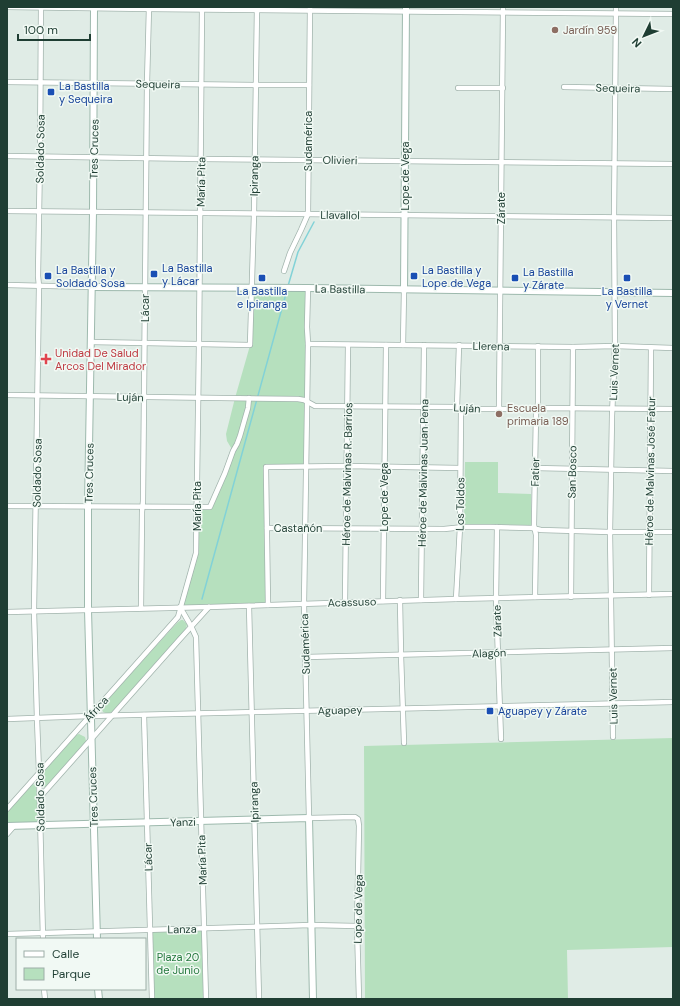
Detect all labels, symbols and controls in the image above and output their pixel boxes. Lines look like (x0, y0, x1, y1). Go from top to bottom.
scale bar (18, 16, 90, 42)
north arrow (624, 16, 664, 56)
text: 100 m (24, 22, 58, 38)
place label: Jardín 959 (563, 23, 617, 37)
marker: Jardín 959 (550, 25, 560, 35)
text: N (629, 35, 645, 51)
street label: Sequeira (135, 77, 181, 91)
place label: La Bastilla y Sequeira (59, 79, 113, 106)
street label: Sequeira (595, 81, 641, 95)
marker: La Bastilla y Sequeira (46, 87, 56, 97)
street label: Sudamérica (301, 111, 315, 171)
street label: Soldado Sosa (32, 114, 48, 184)
street label: Tres Cruces (86, 119, 102, 179)
street label: Lope de Vega (398, 141, 412, 211)
street label: Olivieri (322, 153, 358, 167)
street label: Ipiranga (247, 156, 261, 196)
street label: María Pita (194, 157, 208, 207)
street label: Zárate (494, 192, 508, 224)
street label: Llavallol (320, 208, 360, 222)
place label: La Bastilla y Lácar (162, 261, 212, 288)
place label: La Bastilla y Soldado Sosa (56, 263, 125, 290)
place label: La Bastilla y Lope de Vega (422, 263, 491, 290)
place label: La Bastilla y Zárate (523, 265, 573, 292)
marker: La Bastilla y Lácar (149, 269, 159, 279)
marker: La Bastilla y Soldado Sosa (43, 271, 53, 281)
marker: La Bastilla y Lope de Vega (409, 271, 419, 281)
marker: La Bastilla e Ipiranga (257, 273, 267, 283)
marker: La Bastilla y Zárate (510, 273, 520, 283)
marker: La Bastilla y Vernet (622, 273, 632, 283)
street label: La Bastilla (315, 282, 365, 296)
place label: La Bastilla e Ipiranga (237, 284, 287, 311)
place label: La Bastilla y Vernet (602, 284, 652, 311)
street label: Lácar (138, 294, 152, 322)
street label: Llerena (472, 339, 510, 353)
street label: Luis Vernet (606, 343, 622, 401)
place label: Unidad De Salud Arcos Del Mirador (55, 346, 146, 373)
marker: Unidad De Salud Arcos Del Mirador (40, 353, 52, 365)
street label: Luján (116, 390, 144, 404)
street label: Héroe de Malvinas José Fatur (642, 396, 658, 546)
street label: Héroe de Malvinas Juan Pena (415, 399, 431, 547)
street label: Luján (453, 400, 481, 416)
place label: Escuela primaria 189 (507, 401, 569, 428)
street label: Héroe de Malvinas R. Barrios (339, 402, 355, 546)
marker: Escuela primaria 189 (494, 409, 504, 419)
street label: Soldado Sosa (29, 438, 45, 508)
street label: Tres Cruces (81, 443, 97, 503)
street label: San Bosco (565, 445, 579, 499)
street label: Fatier (528, 458, 542, 486)
street label: Lope de Vega (377, 462, 391, 532)
street label: Los Toldos (453, 477, 467, 531)
street label: María Pita (190, 481, 204, 531)
street label: Castañón (274, 521, 322, 535)
street label: Acassuso (327, 594, 377, 610)
street label: Zárate (489, 605, 505, 637)
street label: Sudamérica (297, 613, 313, 675)
street label: Alagón (472, 645, 506, 661)
street label: Luis Vernet (606, 667, 620, 725)
street label: África (81, 693, 111, 725)
street label: Aguapey (317, 702, 363, 718)
place label: Aguapey y Zárate (498, 704, 587, 718)
marker: Aguapey y Zárate (485, 706, 495, 716)
street label: Soldado Sosa (32, 762, 48, 832)
street label: Tres Cruces (85, 767, 101, 827)
street label: Ipiranga (246, 781, 262, 823)
street label: Yanzi (170, 815, 196, 829)
street label: María Pita (194, 835, 210, 885)
street label: Lácar (141, 843, 155, 871)
street label: Lope de Vega (350, 874, 366, 944)
street label: Lanza (167, 922, 197, 936)
legend (16, 938, 146, 990)
text: Calle (52, 946, 79, 962)
park label: Plaza 20 de Junio (156, 950, 200, 977)
text: Parque (52, 966, 91, 982)

